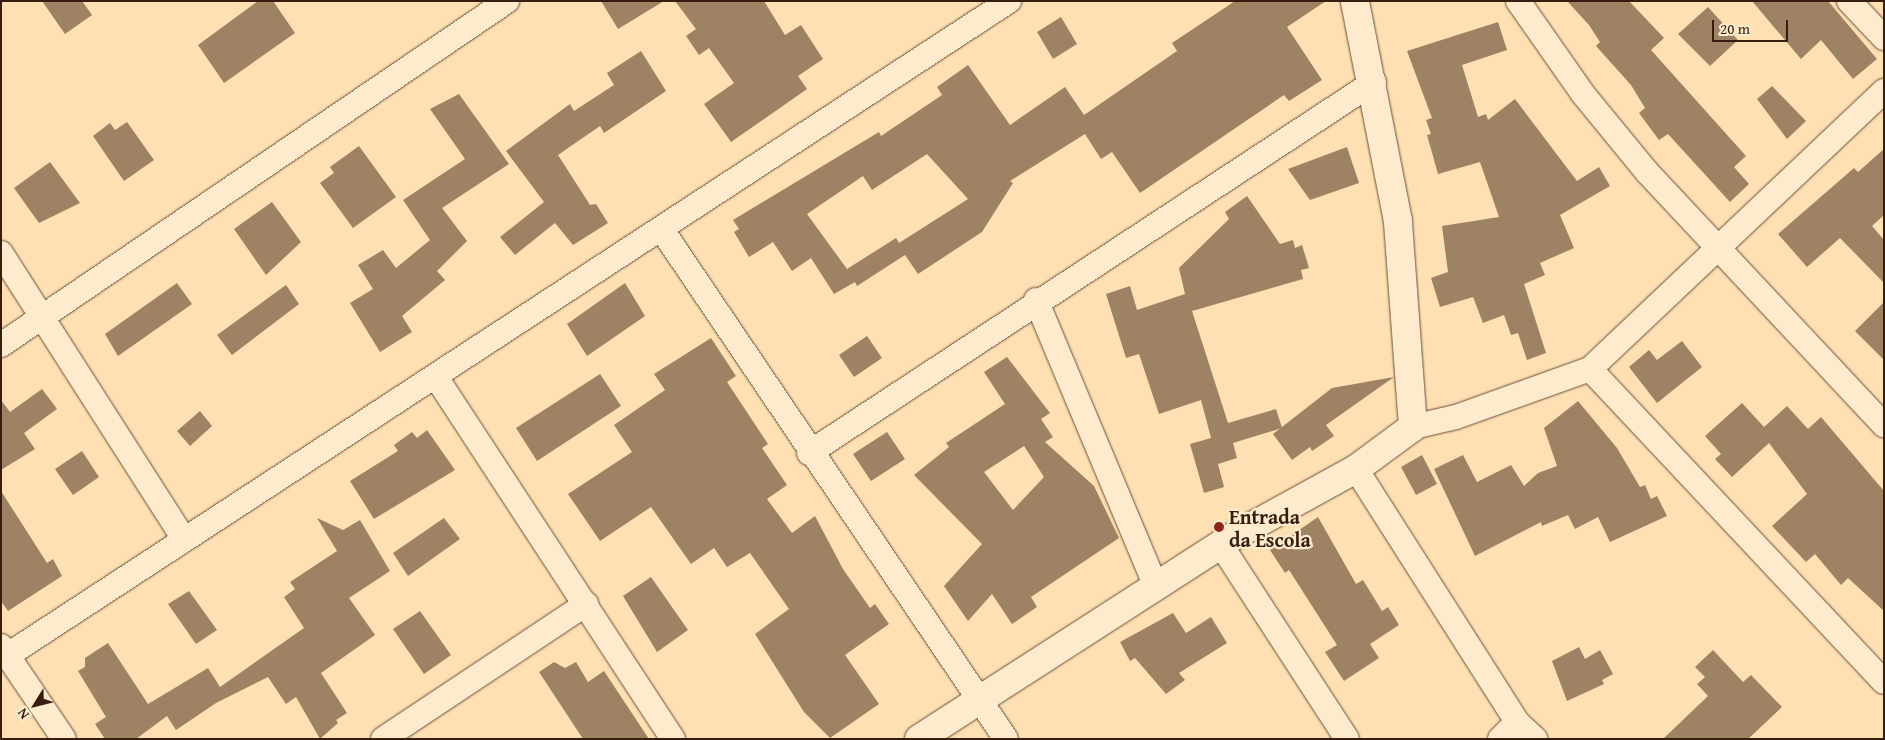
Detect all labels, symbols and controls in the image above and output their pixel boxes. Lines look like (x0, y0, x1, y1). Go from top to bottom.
scale bar (1715, 10, 1791, 42)
text: 20 m (1720, 18, 1750, 39)
place label: Entrada da Escola (1229, 504, 1311, 551)
marker: Entrada da Escola (1213, 521, 1225, 533)
north arrow (10, 680, 60, 730)
text: N (12, 704, 34, 723)

